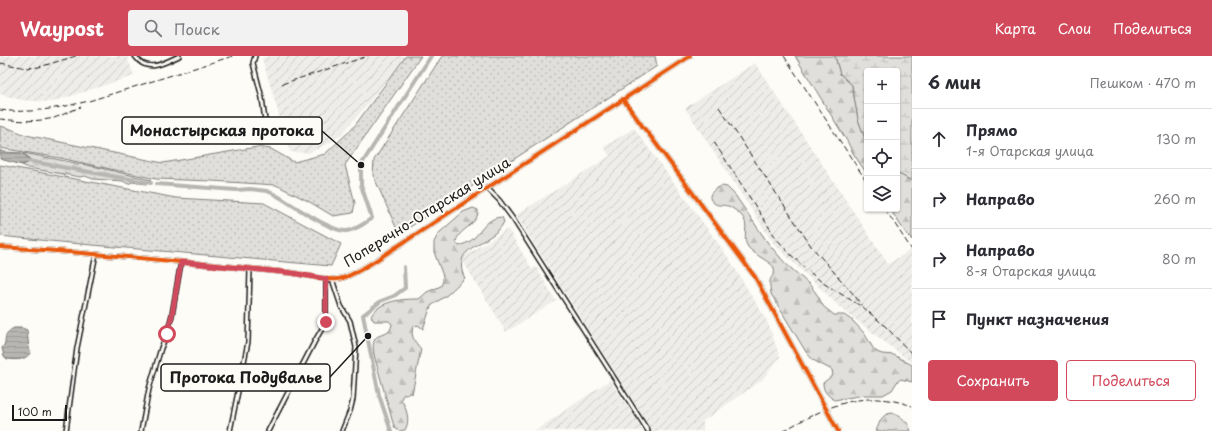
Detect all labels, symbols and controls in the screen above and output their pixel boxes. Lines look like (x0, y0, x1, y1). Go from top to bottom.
search box (128, 10, 408, 46)
text: Waypost (20, 14, 104, 42)
icon: search (142, 17, 164, 39)
text: Поиск (174, 17, 220, 40)
text: Карта (995, 18, 1036, 39)
text: Слои (1058, 18, 1091, 39)
text: Поделиться (1113, 18, 1192, 39)
map controls (864, 68, 900, 212)
button: + (864, 68, 900, 104)
text: 6 мин (928, 69, 981, 95)
text: Пешком · 470 m (1090, 73, 1196, 92)
button: − (864, 104, 900, 140)
callout: Монастырская протока (122, 117, 322, 144)
text: Монастырская протока (130, 118, 314, 141)
text: Прямо (966, 118, 1017, 141)
icon: ahead (928, 128, 950, 150)
text: 130 m (1157, 129, 1196, 148)
button: locate (864, 140, 900, 176)
text: 1-я Отарская улица (966, 141, 1094, 160)
street label: Поперечно-Отарская улица (339, 151, 514, 272)
button: layers (864, 176, 900, 212)
text: Направо (966, 187, 1035, 210)
icon: right (928, 188, 950, 210)
text: 260 m (1154, 189, 1196, 208)
text: Направо (966, 238, 1035, 261)
icon: right (928, 248, 950, 270)
text: 80 m (1162, 249, 1196, 268)
text: 8-я Отарская улица (966, 261, 1096, 280)
text: Пункт назначения (966, 307, 1109, 330)
icon: arrive (928, 308, 950, 330)
route end (317, 313, 335, 331)
route start (158, 325, 176, 343)
button: Сохранить (928, 360, 1058, 401)
button: Поделиться (1066, 360, 1196, 401)
callout: Протока Подувалье (161, 364, 330, 391)
text: Протока Подувалье (170, 365, 322, 388)
scale bar (12, 403, 67, 422)
text: 100 m (18, 403, 52, 420)

